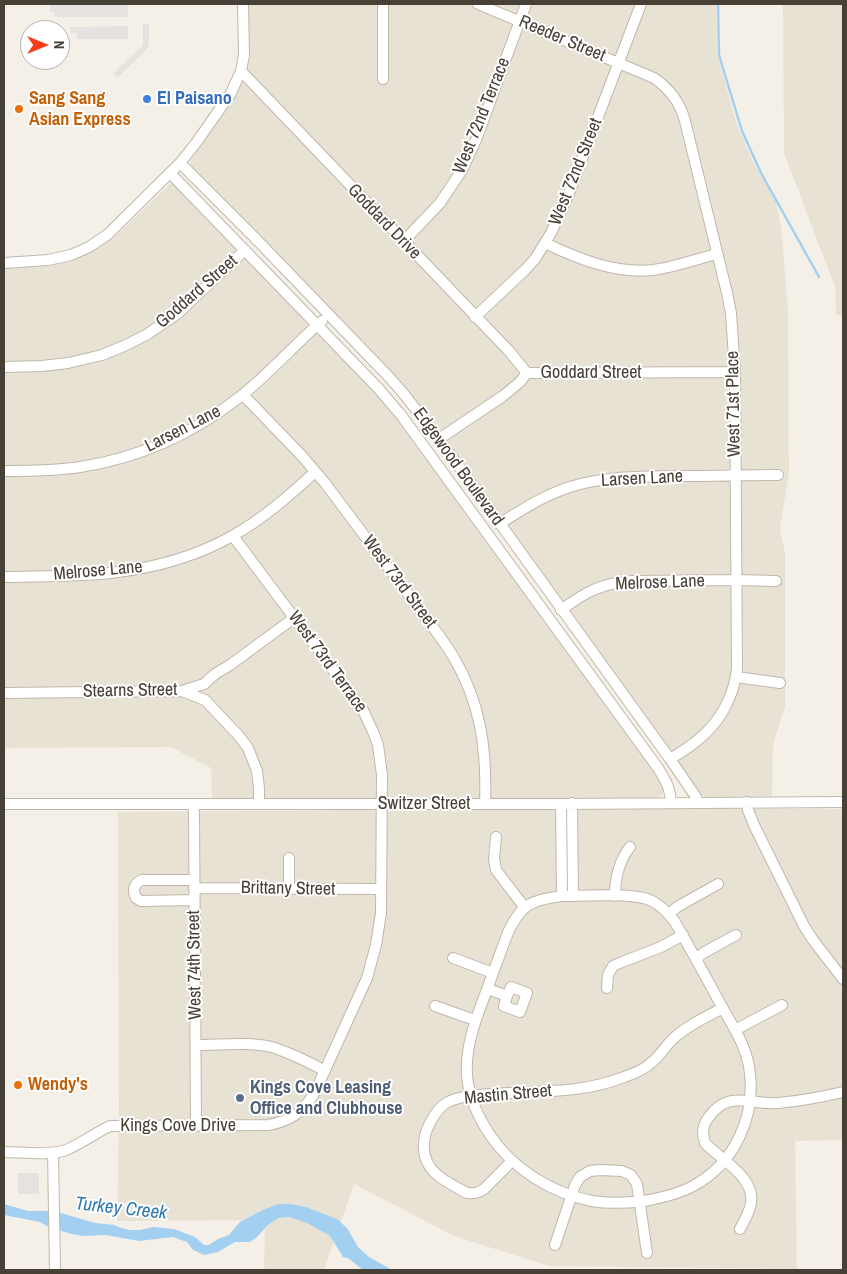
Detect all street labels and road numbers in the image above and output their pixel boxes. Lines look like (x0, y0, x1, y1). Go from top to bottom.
street label: Reeder Street (515, 11, 609, 67)
street label: West 72nd Terrace (449, 55, 515, 177)
street label: West 72nd Street (545, 115, 607, 229)
street label: Goddard Drive (343, 180, 425, 264)
street label: Goddard Street (152, 251, 242, 333)
street label: West 71st Place (722, 351, 746, 457)
street label: Goddard Street (541, 362, 641, 384)
street label: Larsen Lane (142, 401, 224, 457)
street label: Edgewood Boulevard (408, 404, 508, 530)
street label: Larsen Lane (600, 466, 684, 492)
street label: West 73rd Street (357, 531, 441, 633)
street label: Melrose Lane (53, 556, 143, 586)
street label: Melrose Lane (615, 571, 705, 595)
street label: West 73rd Terrace (283, 607, 371, 717)
street label: Stearns Street (83, 679, 177, 703)
street label: Switzer Street (378, 793, 470, 815)
street label: Brittany Street (241, 877, 335, 901)
street label: West 74th Street (183, 910, 207, 1020)
street label: Mastin Street (463, 1080, 553, 1110)
street label: Kings Cove Drive (120, 1115, 236, 1137)

